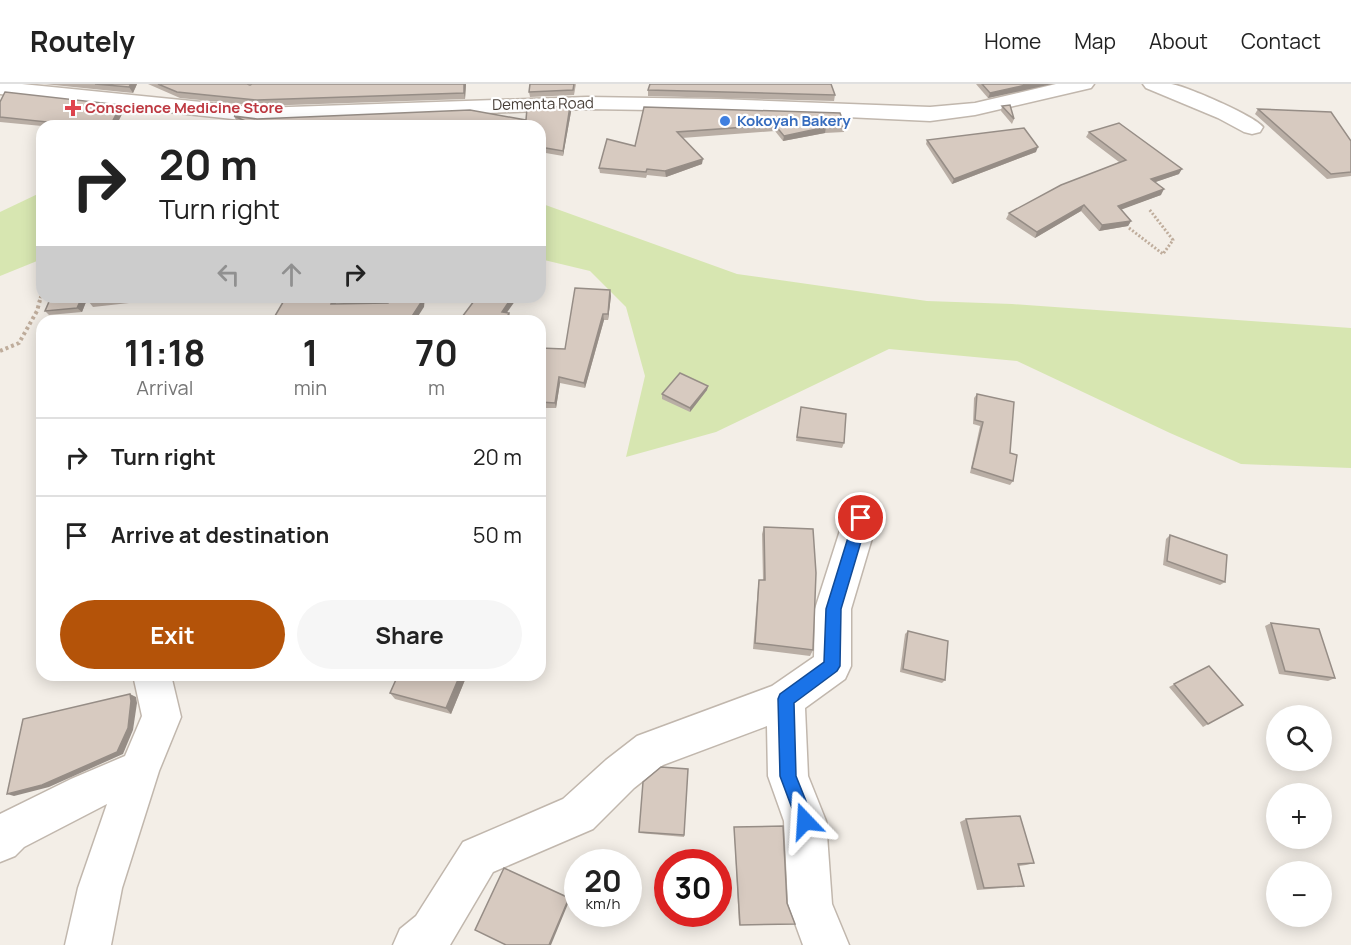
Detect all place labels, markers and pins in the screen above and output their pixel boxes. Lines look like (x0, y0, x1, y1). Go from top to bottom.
place label: Conscience Medicine Store (85, 97, 283, 118)
marker: Conscience Medicine Store (66, 101, 80, 115)
place label: Kokoyah Bakery (737, 110, 851, 131)
marker: Kokoyah Bakery (718, 114, 732, 128)
pin (835, 492, 886, 543)

